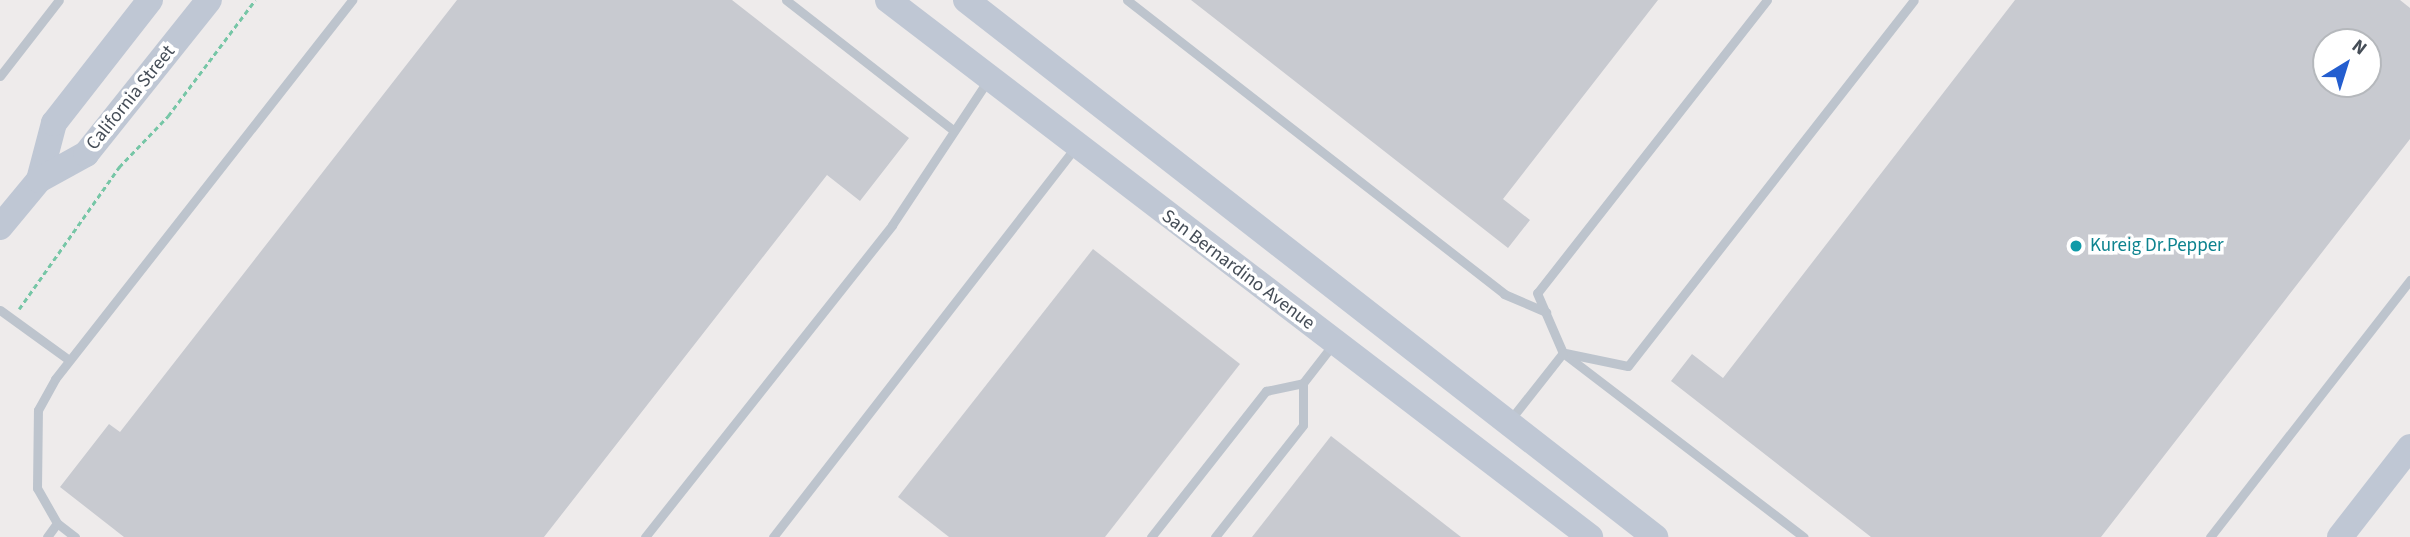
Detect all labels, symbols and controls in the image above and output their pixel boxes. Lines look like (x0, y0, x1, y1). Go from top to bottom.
north arrow (2312, 28, 2382, 98)
text: N (2346, 33, 2372, 62)
street label: California Street (82, 41, 180, 155)
street label: San Bernardino Avenue (1157, 205, 1319, 335)
place label: Kureig Dr.Pepper (2090, 235, 2224, 257)
marker: Kureig Dr.Pepper (2068, 238, 2084, 254)

